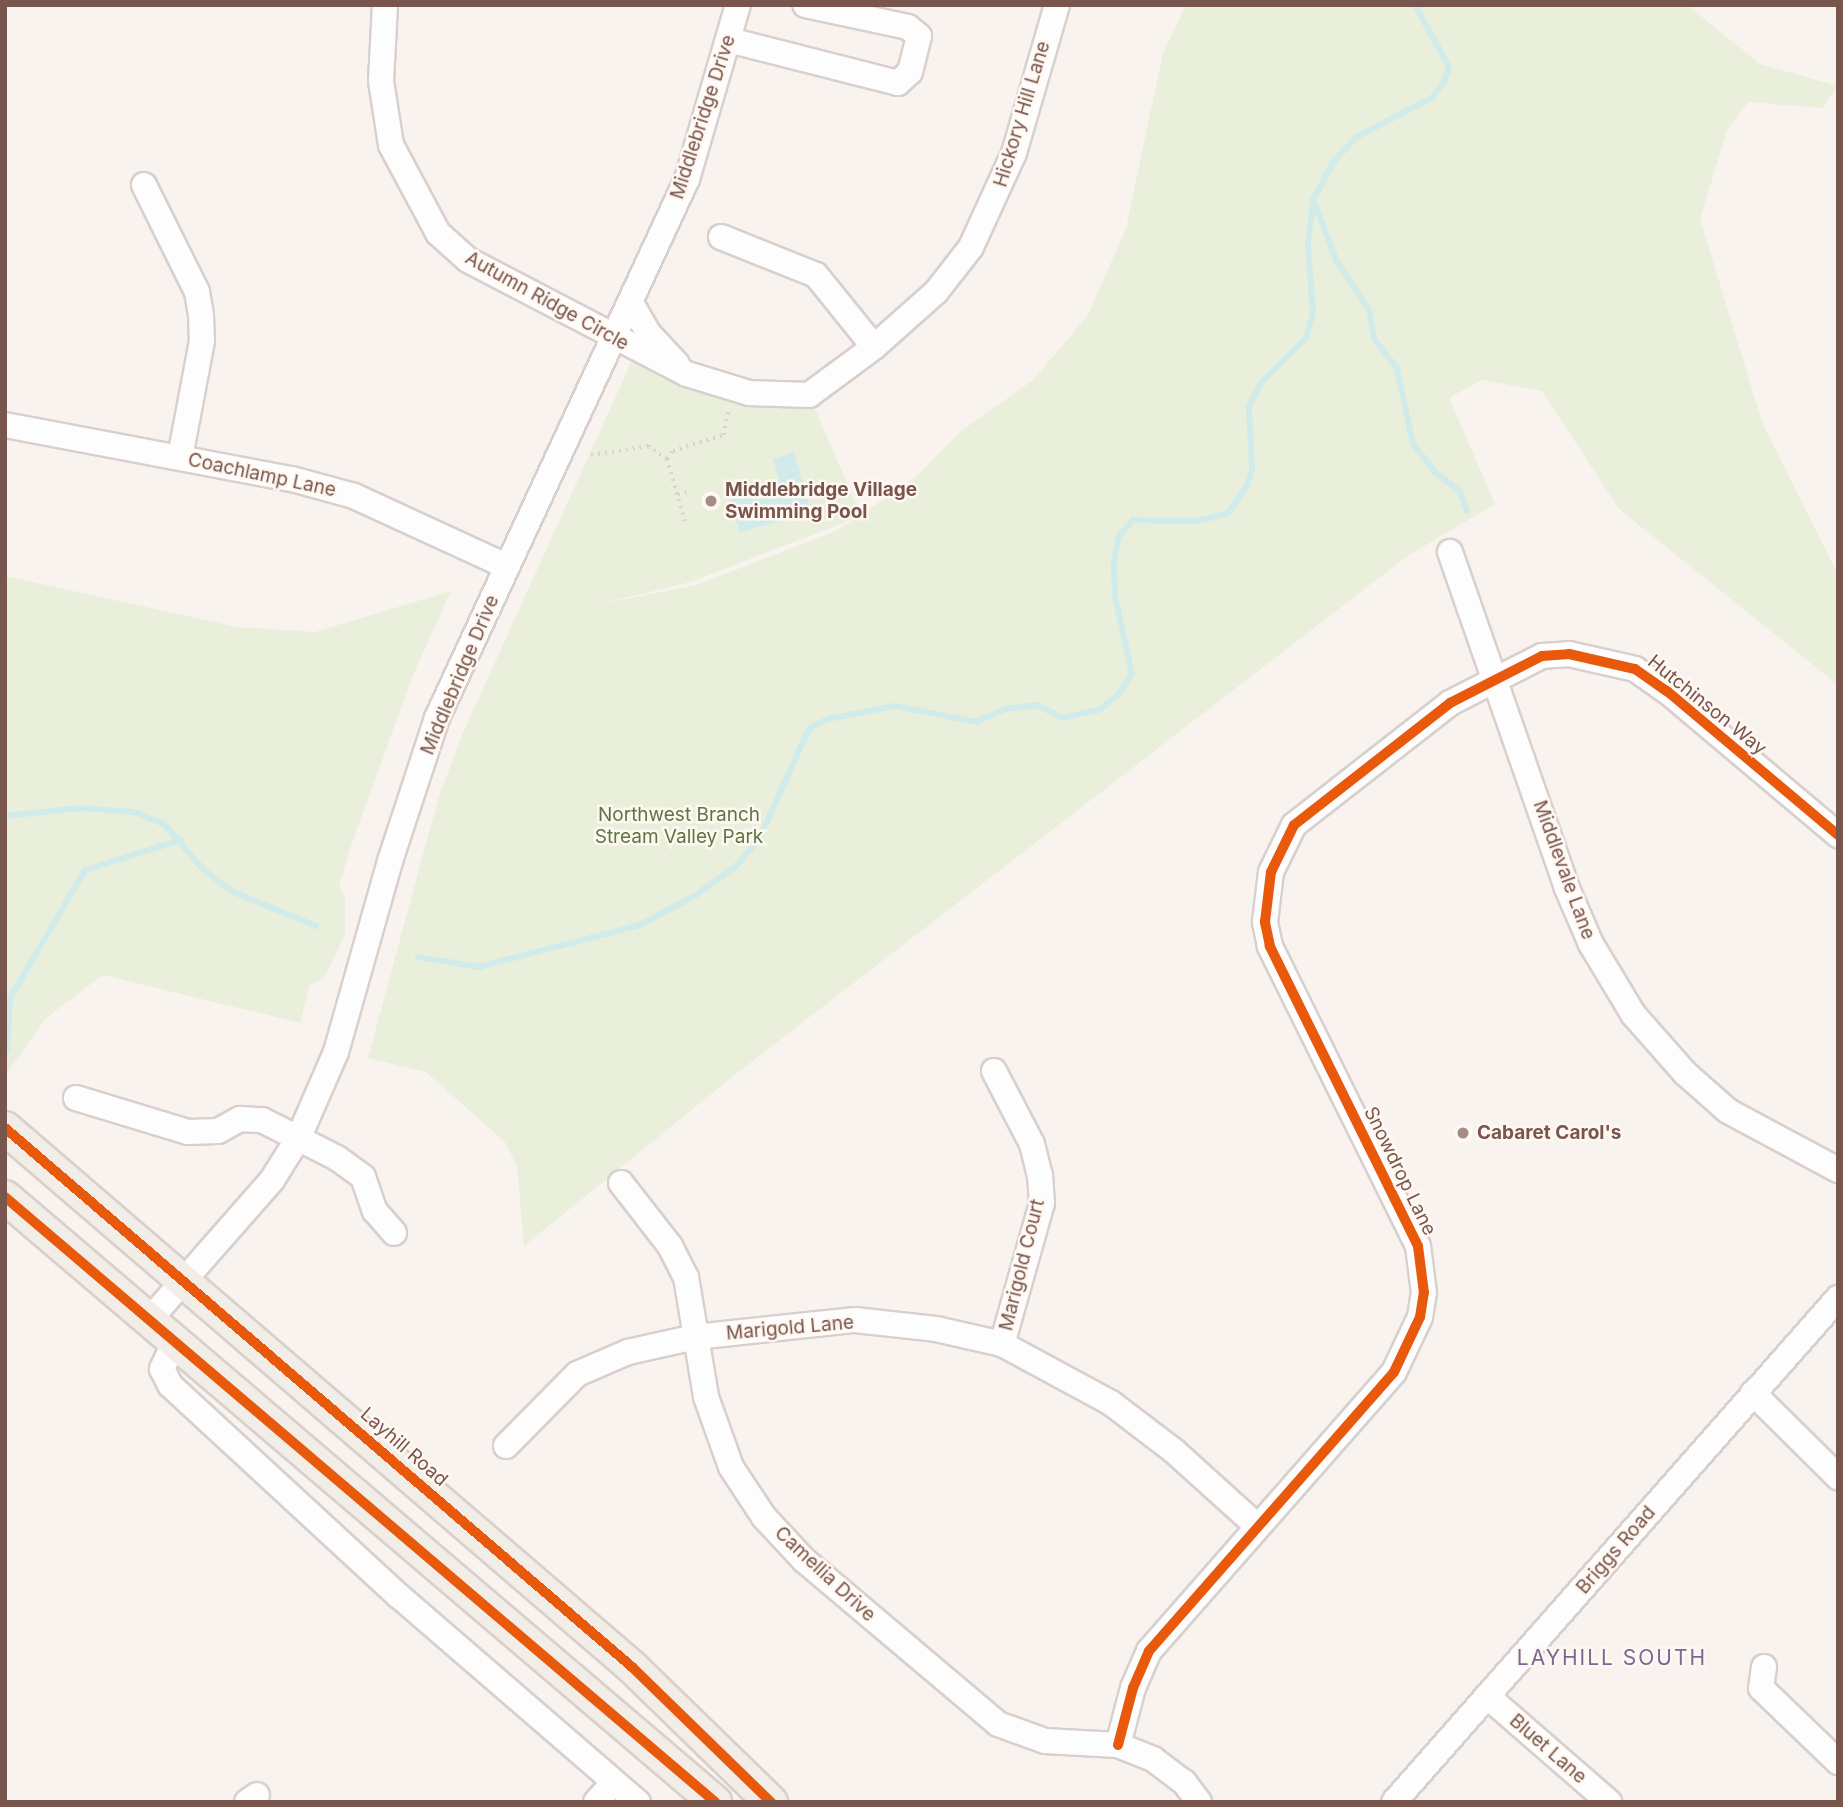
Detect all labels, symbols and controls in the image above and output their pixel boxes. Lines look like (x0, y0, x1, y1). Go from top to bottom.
street label: Middlebridge Drive (666, 32, 740, 202)
street label: Hickory Hill Lane (989, 38, 1055, 190)
street label: Autumn Ridge Circle (461, 247, 633, 355)
street label: Coachlamp Lane (186, 448, 338, 502)
place label: Middlebridge Village Swimming Pool (725, 479, 917, 523)
marker: Middlebridge Village Swimming Pool (703, 493, 719, 509)
street label: Middlebridge Drive (416, 592, 504, 758)
street label: Hutchinson Way (1643, 650, 1771, 760)
street label: Middlevale Lane (1528, 797, 1600, 943)
park label: Northwest Branch Stream Valley Park (595, 804, 763, 848)
street label: Snowdrop Lane (1359, 1103, 1441, 1239)
place label: Cabaret Carol's (1477, 1122, 1621, 1144)
marker: Cabaret Carol's (1455, 1125, 1471, 1141)
street label: Marigold Court (995, 1197, 1049, 1333)
street label: Marigold Lane (725, 1311, 855, 1345)
street label: Layhill Road (356, 1403, 452, 1491)
street label: Briggs Road (1572, 1501, 1660, 1599)
street label: Camellia Drive (770, 1522, 880, 1626)
district label: LAYHILL SOUTH (1518, 1645, 1706, 1671)
street label: Bluet Lane (1505, 1709, 1591, 1789)

